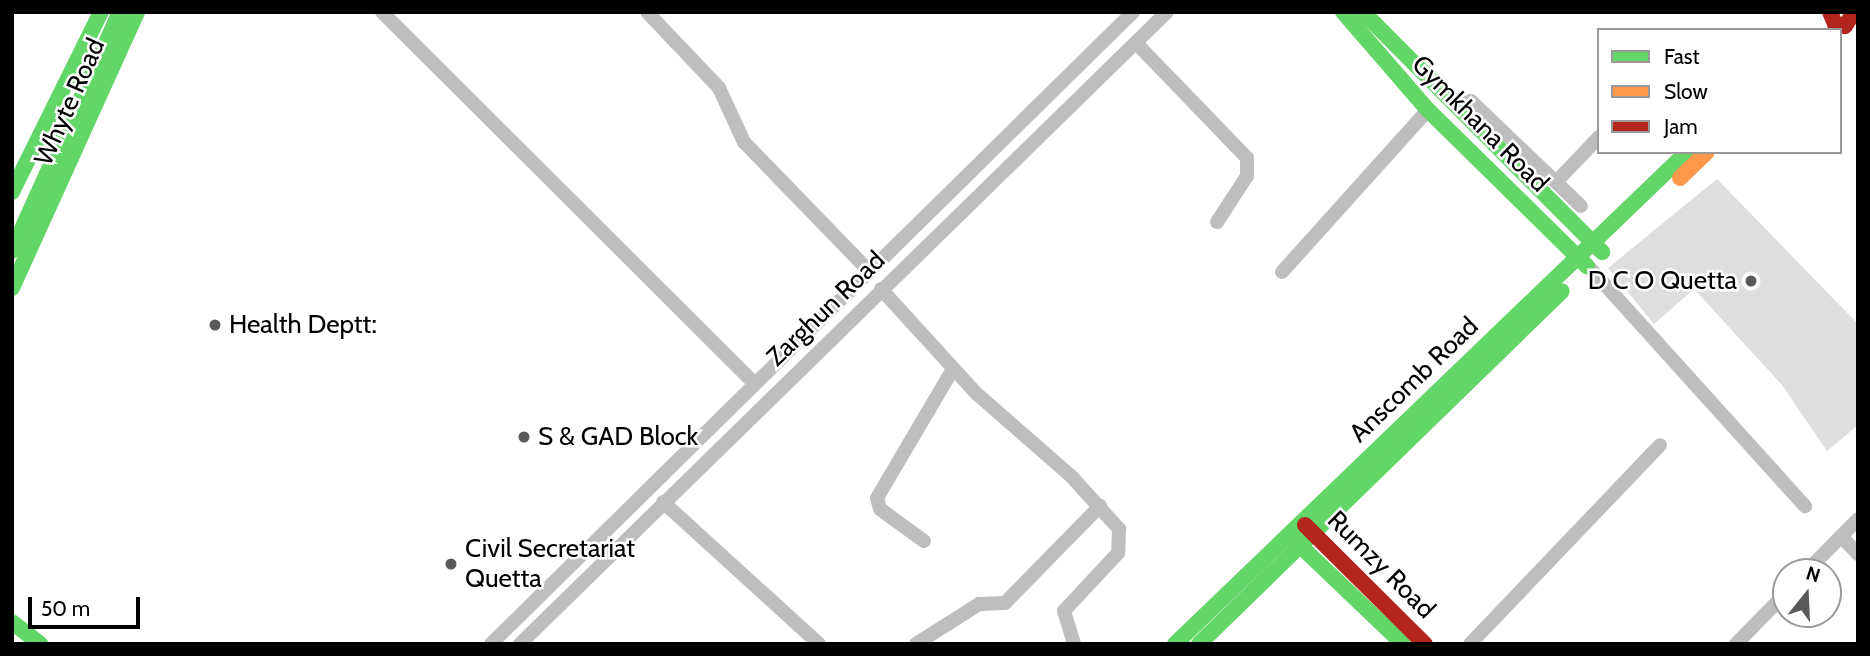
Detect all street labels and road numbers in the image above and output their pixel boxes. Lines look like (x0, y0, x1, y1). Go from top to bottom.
street label: Whyte Road (28, 34, 112, 170)
street label: Gymkhana Road (1405, 49, 1555, 199)
street label: Zarghun Road (760, 245, 892, 373)
street label: Anscomb Road (1343, 311, 1485, 449)
street label: Rumzy Road (1321, 505, 1441, 625)

